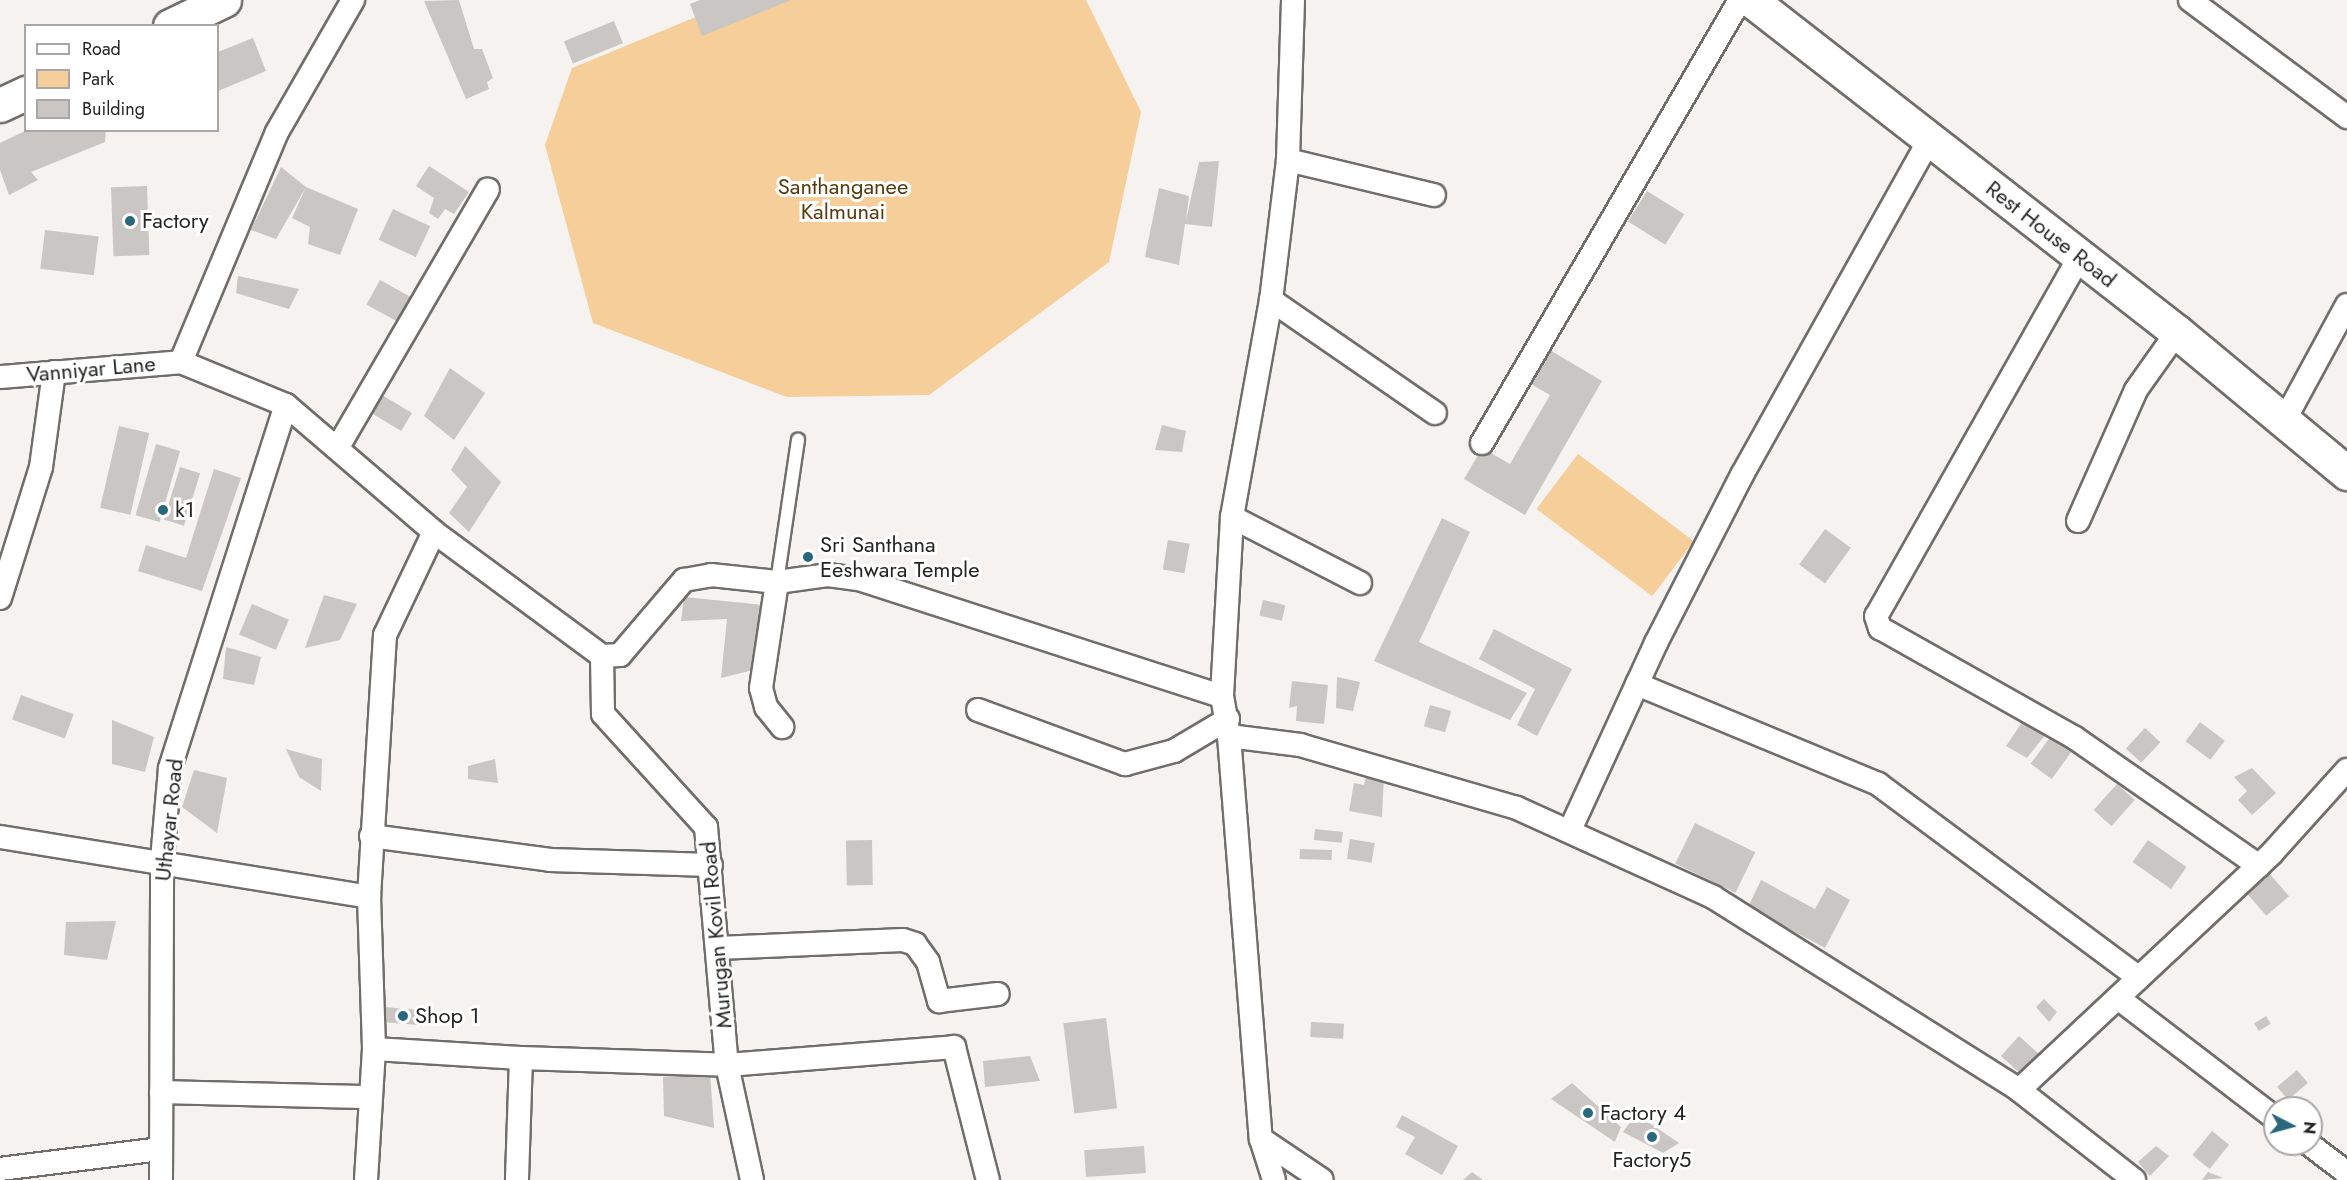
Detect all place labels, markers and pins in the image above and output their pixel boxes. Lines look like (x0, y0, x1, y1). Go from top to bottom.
place label: Factory (142, 208, 209, 234)
marker: Factory (123, 214, 137, 228)
place label: k1 (175, 497, 195, 523)
marker: k1 (156, 503, 170, 517)
place label: Sri Santhana Eeshwara Temple (820, 531, 979, 582)
marker: Sri Santhana Eeshwara Temple (801, 550, 815, 564)
place label: Shop 1 (415, 1003, 480, 1029)
marker: Shop 1 (396, 1009, 410, 1023)
place label: Factory 4 (1600, 1100, 1686, 1126)
marker: Factory 4 (1581, 1106, 1595, 1120)
marker: Factory5 (1645, 1130, 1659, 1144)
place label: Factory5 (1612, 1147, 1692, 1173)

